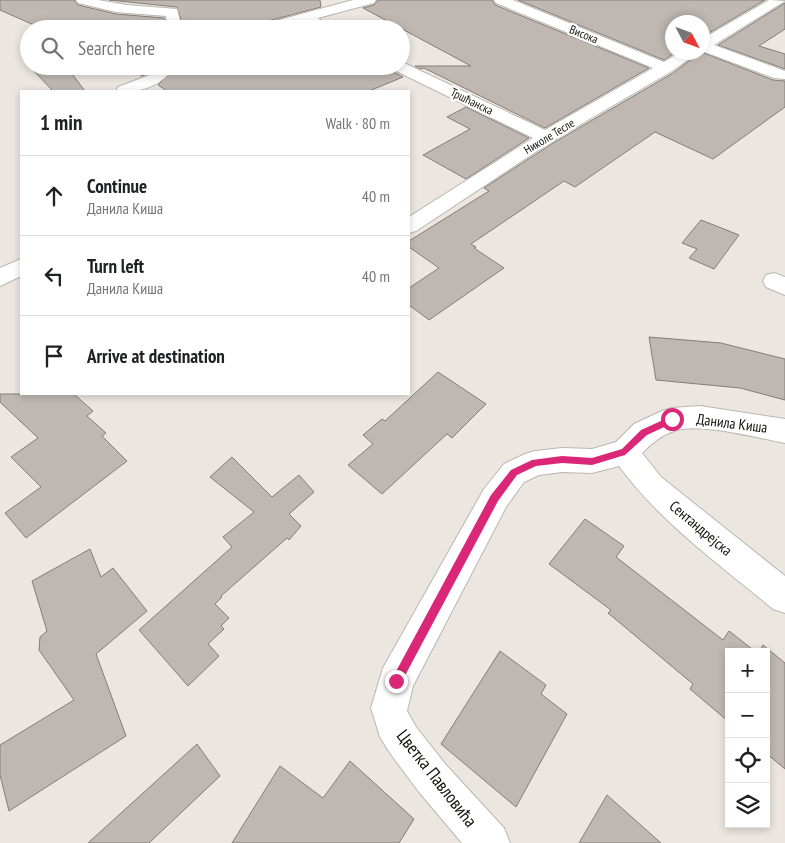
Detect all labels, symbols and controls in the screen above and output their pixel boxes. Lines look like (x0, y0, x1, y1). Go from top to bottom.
north arrow (665, 15, 710, 60)
search box (20, 20, 410, 75)
street label: Висока (567, 21, 601, 47)
icon: search (38, 34, 66, 62)
text: Search here (78, 36, 155, 60)
street label: Тршћанска (448, 84, 496, 118)
text: 1 min (40, 109, 82, 136)
text: Walk · 80 m (325, 113, 390, 133)
street label: Николе Тесле (521, 115, 577, 157)
text: Continue (87, 174, 147, 198)
icon: ahead (40, 182, 68, 210)
text: 40 m (362, 186, 390, 206)
text: Данила Киша (87, 198, 163, 218)
text: Turn left (87, 254, 144, 278)
icon: left (40, 262, 68, 290)
text: 40 m (362, 266, 390, 286)
text: Данила Киша (87, 278, 163, 298)
icon: arrive (40, 342, 68, 370)
text: Arrive at destination (87, 344, 225, 368)
route start (661, 408, 684, 431)
street label: Данила Киша (695, 409, 769, 437)
street label: Сентандрејска (666, 496, 736, 560)
map controls (725, 648, 770, 828)
button: + (725, 648, 770, 693)
route end (385, 670, 408, 693)
button: − (725, 693, 770, 738)
street label: Цветка Павловића (392, 725, 482, 831)
button: locate (725, 738, 770, 783)
button: layers (725, 783, 770, 828)

